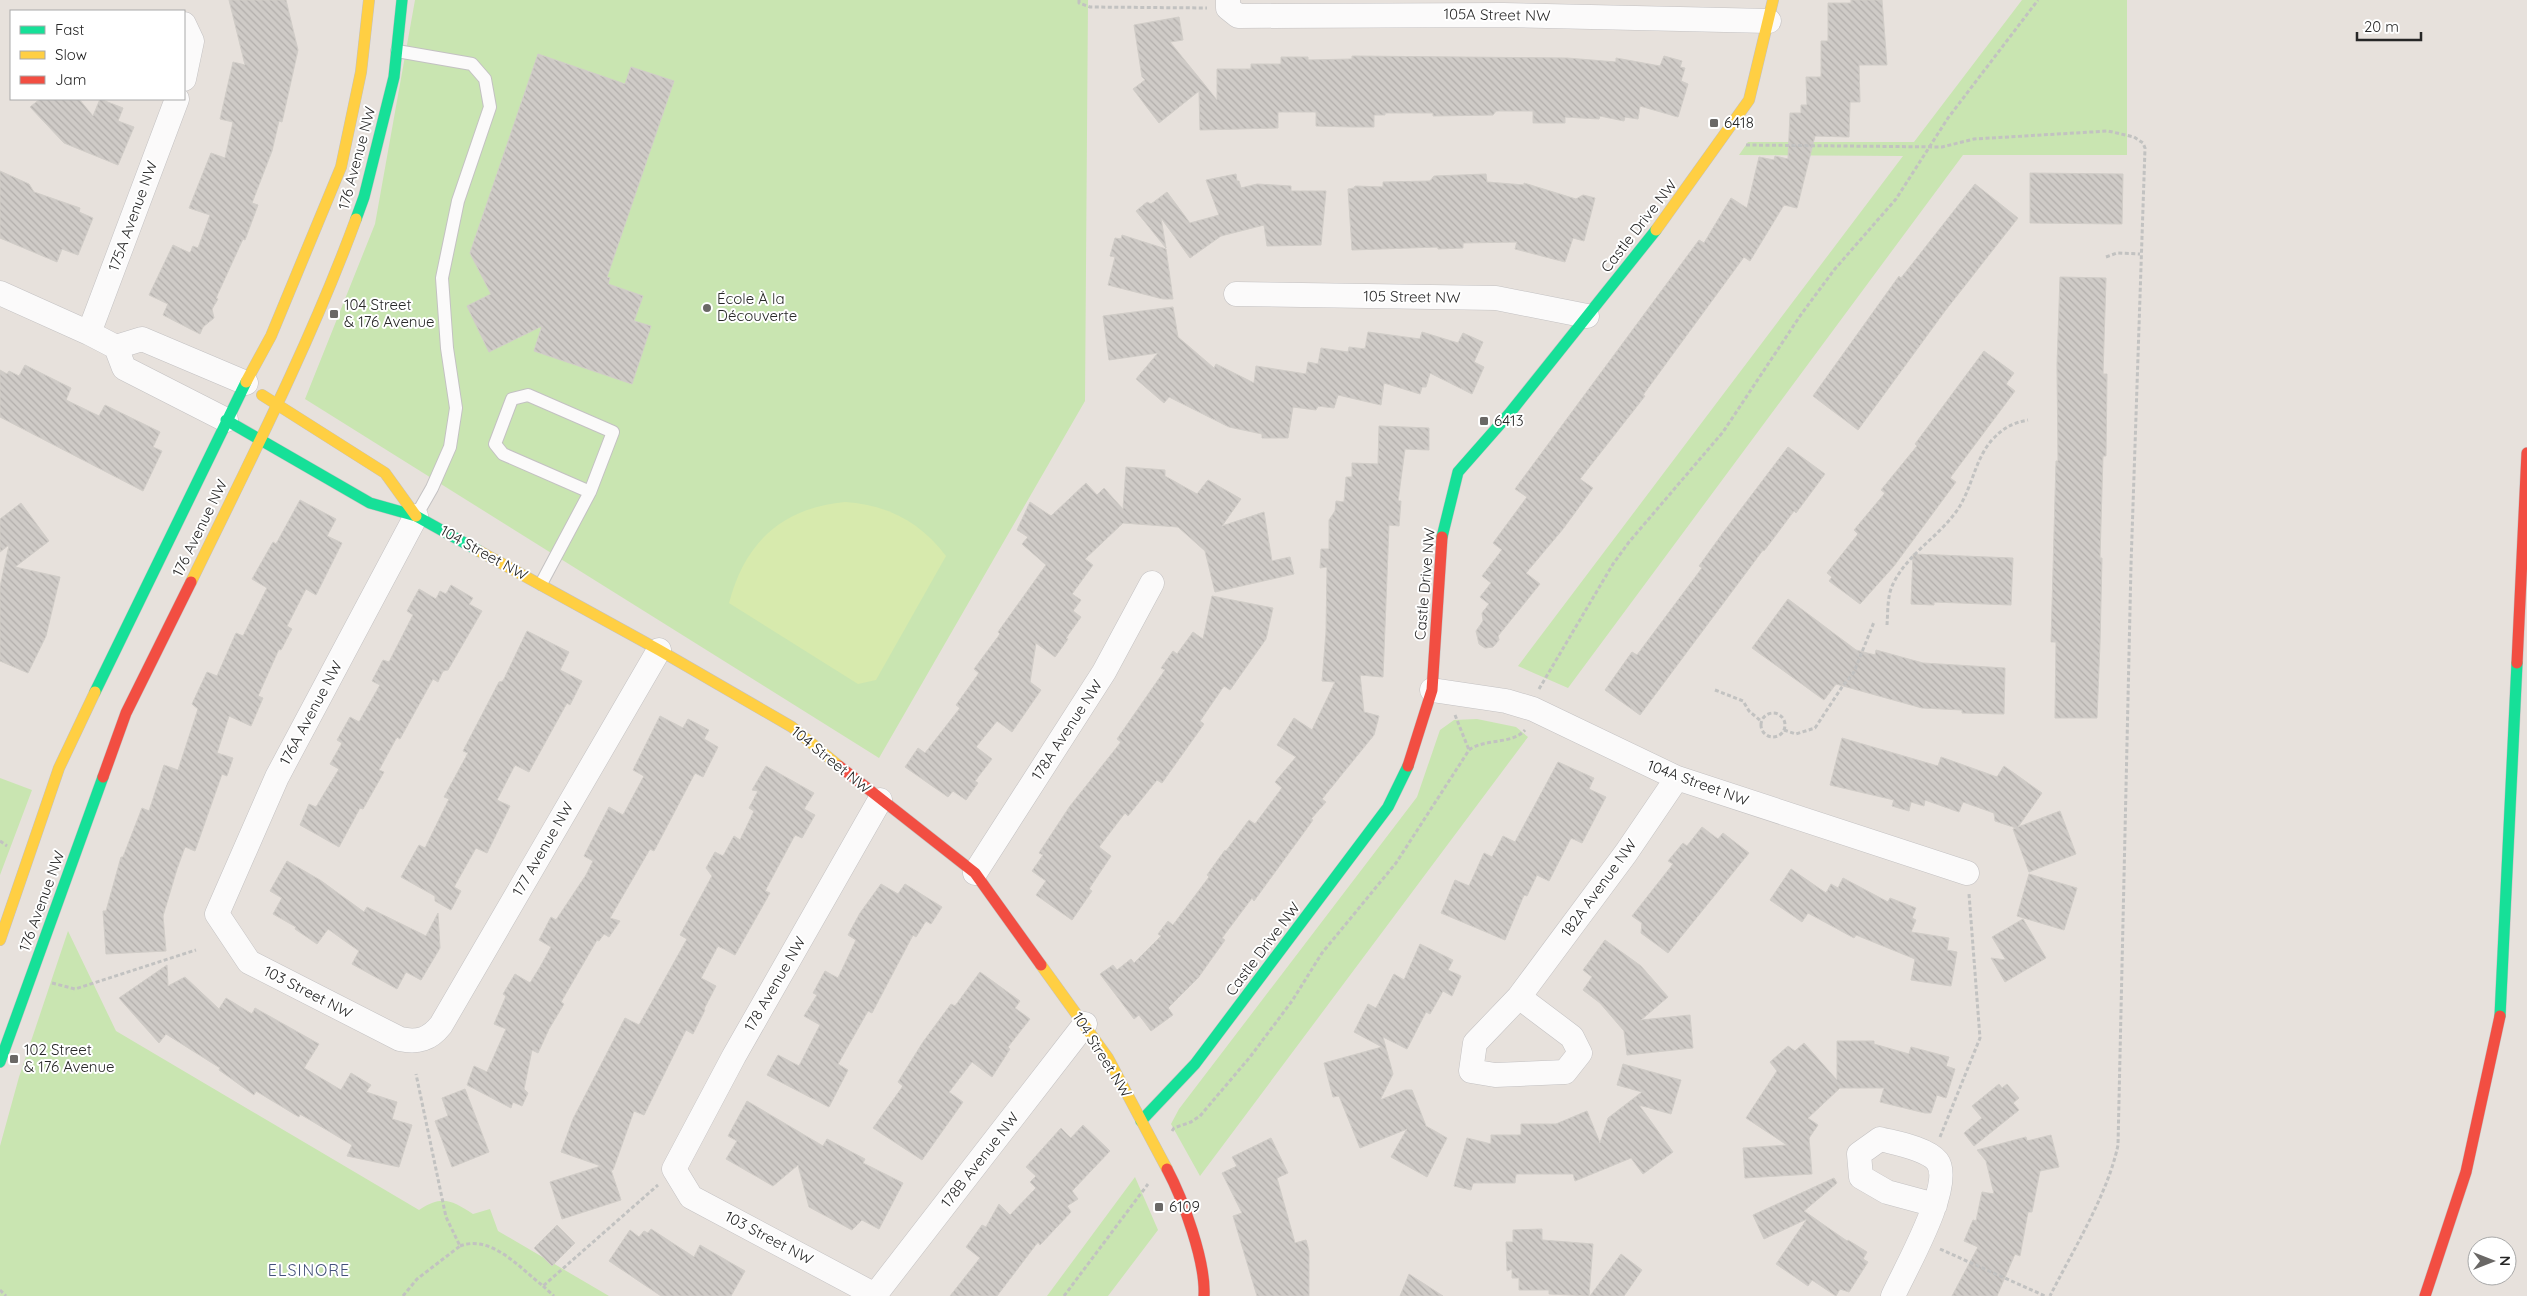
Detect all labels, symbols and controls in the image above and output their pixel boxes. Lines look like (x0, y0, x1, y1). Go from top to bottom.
street label: 105A Street NW (1443, 4, 1551, 25)
legend (10, 10, 185, 100)
scale bar (2357, 10, 2421, 42)
text: 20 m (2364, 17, 2399, 36)
text: Fast (55, 20, 84, 39)
text: Slow (55, 45, 87, 64)
text: Jam (55, 70, 86, 89)
street label: 176 Avenue NW (334, 104, 380, 211)
place label: 6418 (1724, 113, 1754, 132)
marker: 6418 (1708, 117, 1720, 129)
street label: 175A Avenue NW (104, 158, 161, 274)
street label: Castle Drive NW (1596, 175, 1681, 276)
street label: 105 Street NW (1363, 286, 1461, 307)
place label: École À la Découverte (717, 289, 797, 325)
place label: 104 Street & 176 Avenue (344, 295, 435, 331)
marker: École À la Découverte (701, 302, 713, 314)
marker: 104 Street & 176 Avenue (328, 308, 340, 320)
place label: 6413 (1494, 411, 1524, 430)
marker: 6413 (1478, 415, 1490, 427)
street label: 176 Avenue NW (168, 476, 231, 579)
street label: 104 Street NW (437, 521, 532, 585)
street label: Castle Drive NW (1410, 527, 1439, 641)
street label: 176A Avenue NW (275, 657, 346, 768)
street label: 178A Avenue NW (1027, 676, 1106, 784)
street label: 104 Street NW (788, 722, 875, 798)
street label: 104A Street NW (1645, 755, 1752, 810)
street label: 177 Avenue NW (508, 798, 578, 899)
street label: 182A Avenue NW (1557, 835, 1641, 940)
street label: 176 Avenue NW (15, 847, 69, 954)
street label: Castle Drive NW (1221, 898, 1304, 999)
street label: 178 Avenue NW (740, 933, 810, 1035)
street label: 103 Street NW (261, 961, 356, 1022)
street label: 104 Street NW (1069, 1009, 1136, 1101)
place label: 102 Street & 176 Avenue (24, 1040, 115, 1076)
marker: 102 Street & 176 Avenue (8, 1053, 20, 1065)
street label: 178B Avenue NW (936, 1108, 1023, 1211)
place label: 6109 (1169, 1197, 1200, 1216)
marker: 6109 (1153, 1201, 1165, 1213)
street label: 103 Street NW (722, 1206, 817, 1269)
north arrow (2467, 1236, 2517, 1286)
text: N (2496, 1256, 2514, 1266)
district label: ELSINORE (268, 1260, 350, 1280)

